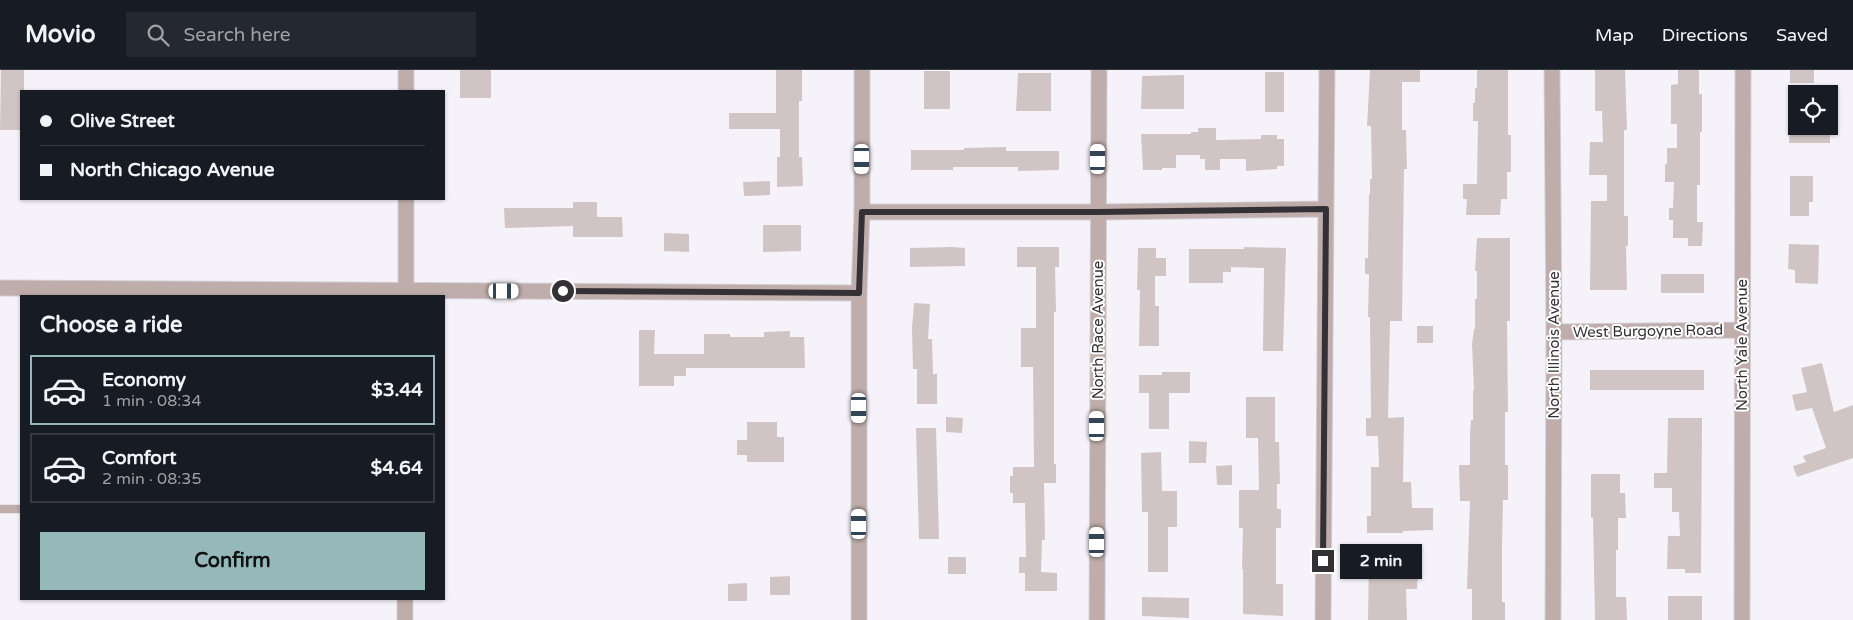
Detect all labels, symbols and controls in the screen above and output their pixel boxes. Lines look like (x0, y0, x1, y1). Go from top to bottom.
search box (126, 12, 476, 57)
text: Movio (25, 20, 96, 49)
icon: search (144, 21, 172, 49)
text: Search here (184, 24, 290, 46)
text: Map (1595, 24, 1634, 46)
text: Directions (1662, 24, 1748, 46)
text: Saved (1776, 24, 1828, 46)
map controls (1788, 85, 1838, 135)
button: locate (1788, 85, 1838, 135)
text: Olive Street (70, 110, 175, 132)
car (854, 144, 869, 174)
car (1090, 144, 1105, 174)
text: North Chicago Avenue (70, 159, 274, 181)
street label: North Race Avenue (1089, 261, 1107, 399)
street label: North Illinois Avenue (1545, 271, 1563, 419)
street label: North Yale Avenue (1733, 279, 1751, 411)
route start (552, 280, 574, 302)
car (489, 284, 519, 299)
text: Choose a ride (40, 312, 183, 338)
street label: West Burgoyne Road (1573, 321, 1723, 341)
icon: car (42, 368, 87, 413)
text: Economy (102, 369, 186, 391)
text: $3.44 (371, 379, 423, 401)
text: 1 min · 08:34 (102, 391, 201, 411)
car (851, 393, 866, 423)
car (1089, 411, 1104, 441)
icon: car (42, 446, 87, 491)
text: Comfort (102, 447, 176, 469)
text: $4.64 (371, 457, 423, 479)
text: 2 min · 08:35 (102, 469, 201, 489)
car (851, 509, 866, 539)
car (1089, 527, 1104, 557)
button: Confirm (40, 532, 425, 590)
callout: 2 min (1340, 544, 1423, 578)
route end (1312, 550, 1334, 572)
text: 2 min (1360, 551, 1402, 571)

